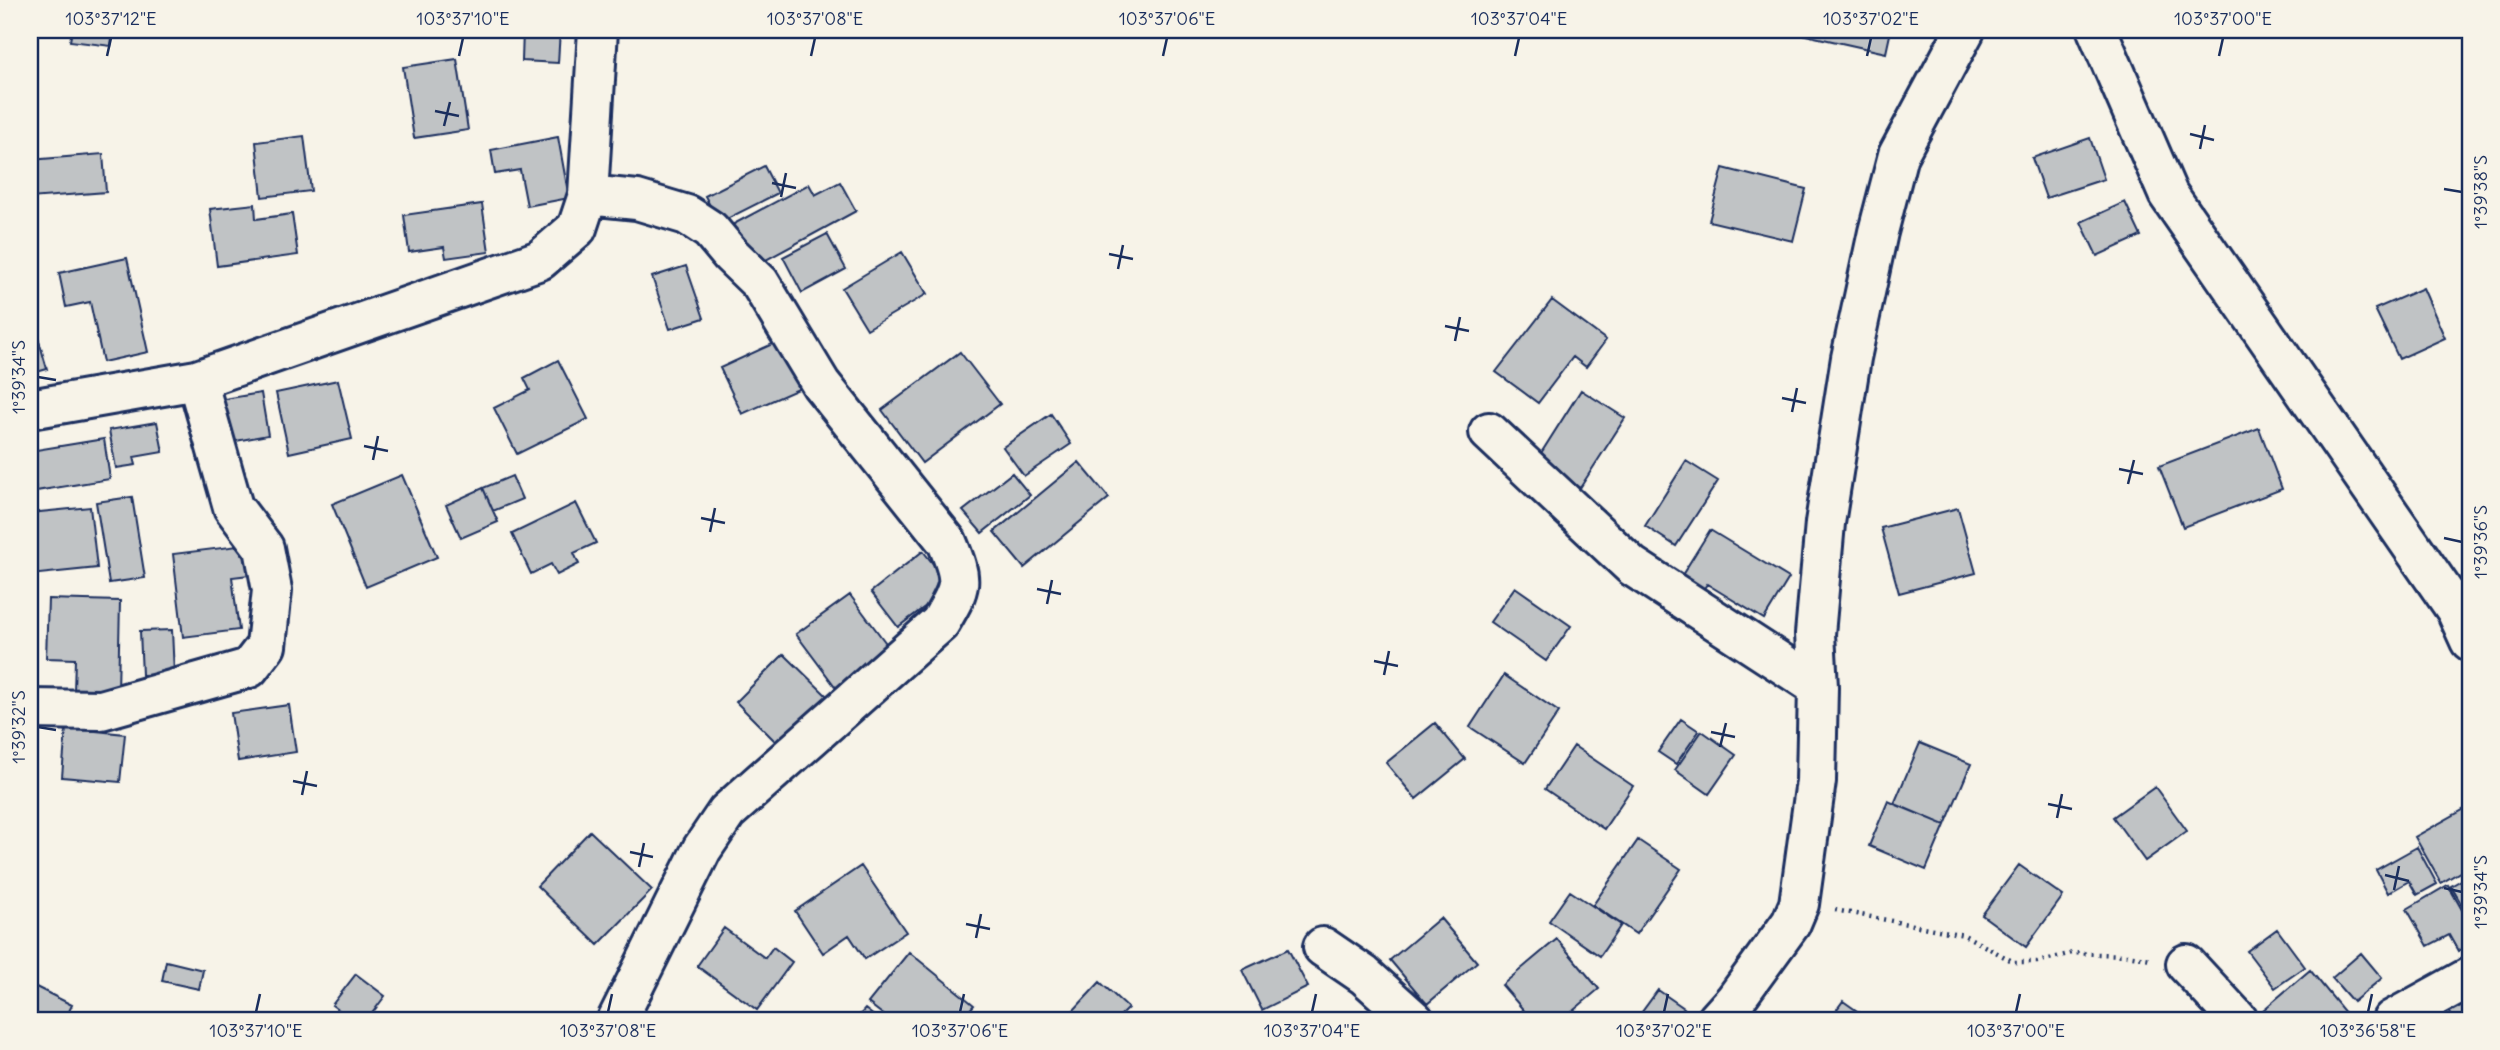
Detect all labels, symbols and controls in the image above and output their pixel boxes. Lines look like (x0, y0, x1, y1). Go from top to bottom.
text: 103°37'12"E (65, 7, 157, 30)
text: 103°37'10"E (416, 7, 510, 30)
text: 103°37'08"E (767, 7, 863, 30)
text: 103°37'06"E (1119, 7, 1215, 30)
text: 103°37'04"E (1471, 7, 1567, 30)
text: 103°37'02"E (1823, 7, 1919, 30)
text: 103°37'00"E (2174, 7, 2272, 30)
text: 1°39'38"S (2469, 155, 2492, 229)
text: 1°39'34"S (7, 340, 30, 414)
text: 1°39'36"S (2469, 505, 2492, 579)
text: 1°39'32"S (7, 690, 30, 764)
text: 1°39'34"S (2469, 855, 2492, 929)
text: 103°37'10"E (209, 1019, 303, 1042)
text: 103°37'08"E (560, 1019, 656, 1042)
text: 103°37'06"E (912, 1019, 1008, 1042)
text: 103°37'04"E (1264, 1019, 1360, 1042)
text: 103°37'02"E (1616, 1019, 1712, 1042)
text: 103°37'00"E (1967, 1019, 2065, 1042)
text: 103°36'58"E (2320, 1019, 2416, 1042)

